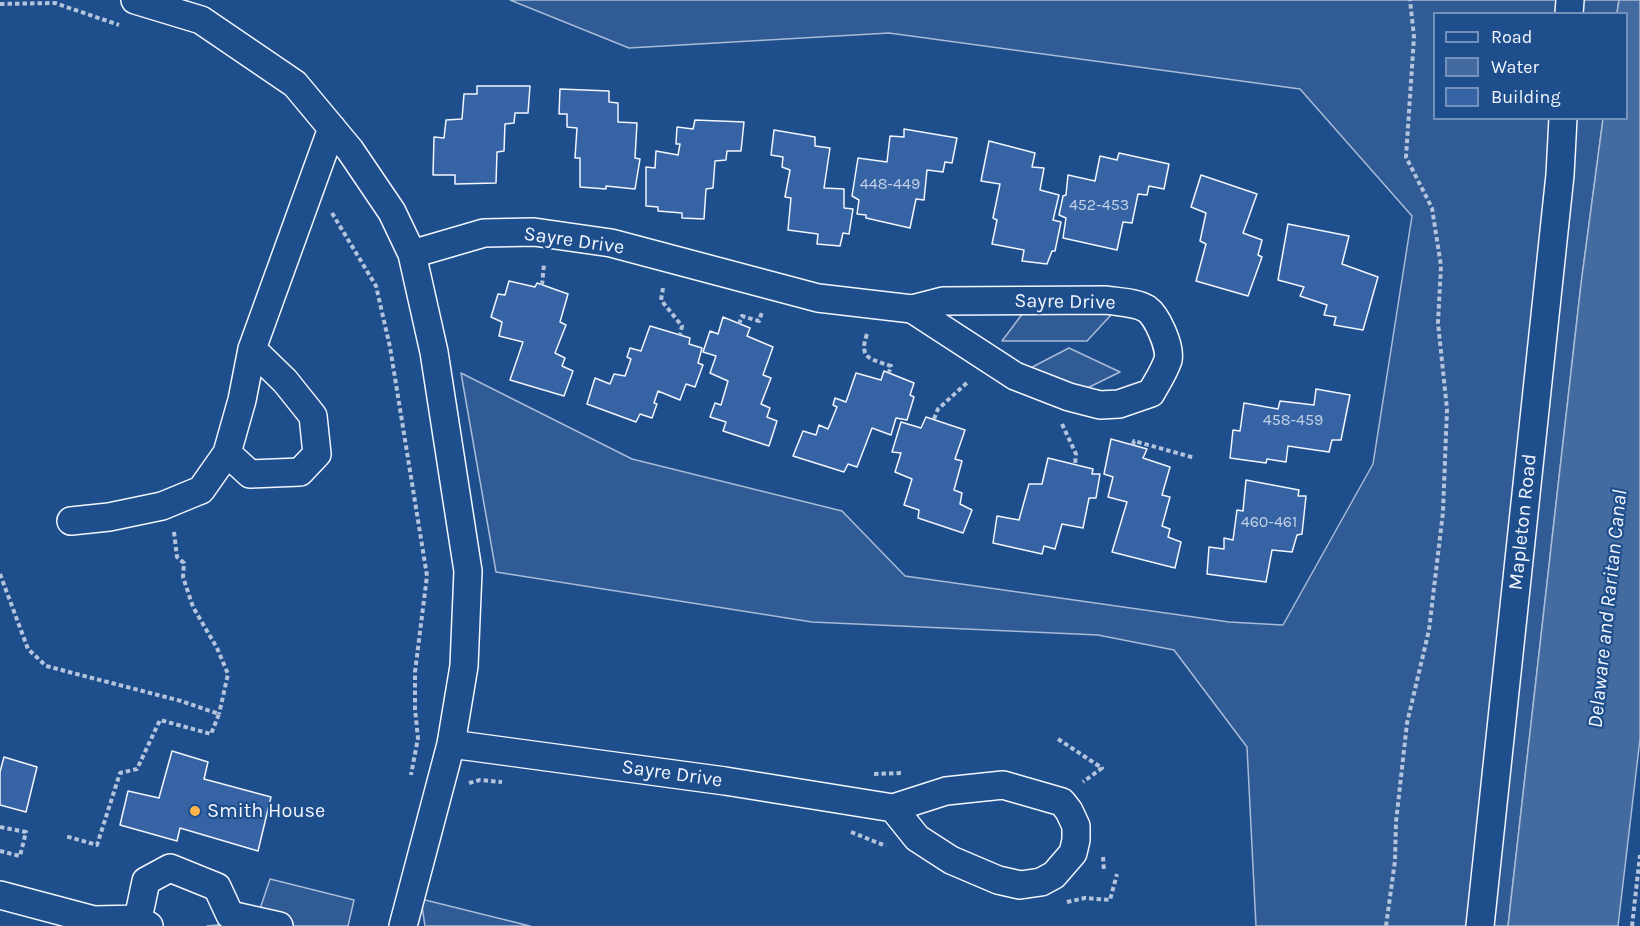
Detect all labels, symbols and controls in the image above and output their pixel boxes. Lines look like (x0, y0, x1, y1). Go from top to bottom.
legend (1433, 12, 1628, 120)
text: Road (1491, 26, 1532, 48)
text: Water (1491, 56, 1539, 78)
text: Building (1491, 86, 1561, 108)
house number: 448-449 (860, 174, 920, 194)
house number: 452-453 (1069, 195, 1129, 215)
street label: Sayre Drive (522, 222, 626, 260)
street label: Sayre Drive (1014, 289, 1116, 315)
house number: 458-459 (1263, 410, 1323, 430)
street label: Mapleton Road (1504, 453, 1542, 591)
water label: Delaware and Raritan Canal (1583, 489, 1633, 729)
house number: 460-461 (1241, 512, 1297, 532)
street label: Sayre Drive (620, 755, 724, 793)
place label: Smith House (207, 799, 325, 823)
marker: Smith House (188, 804, 202, 818)

